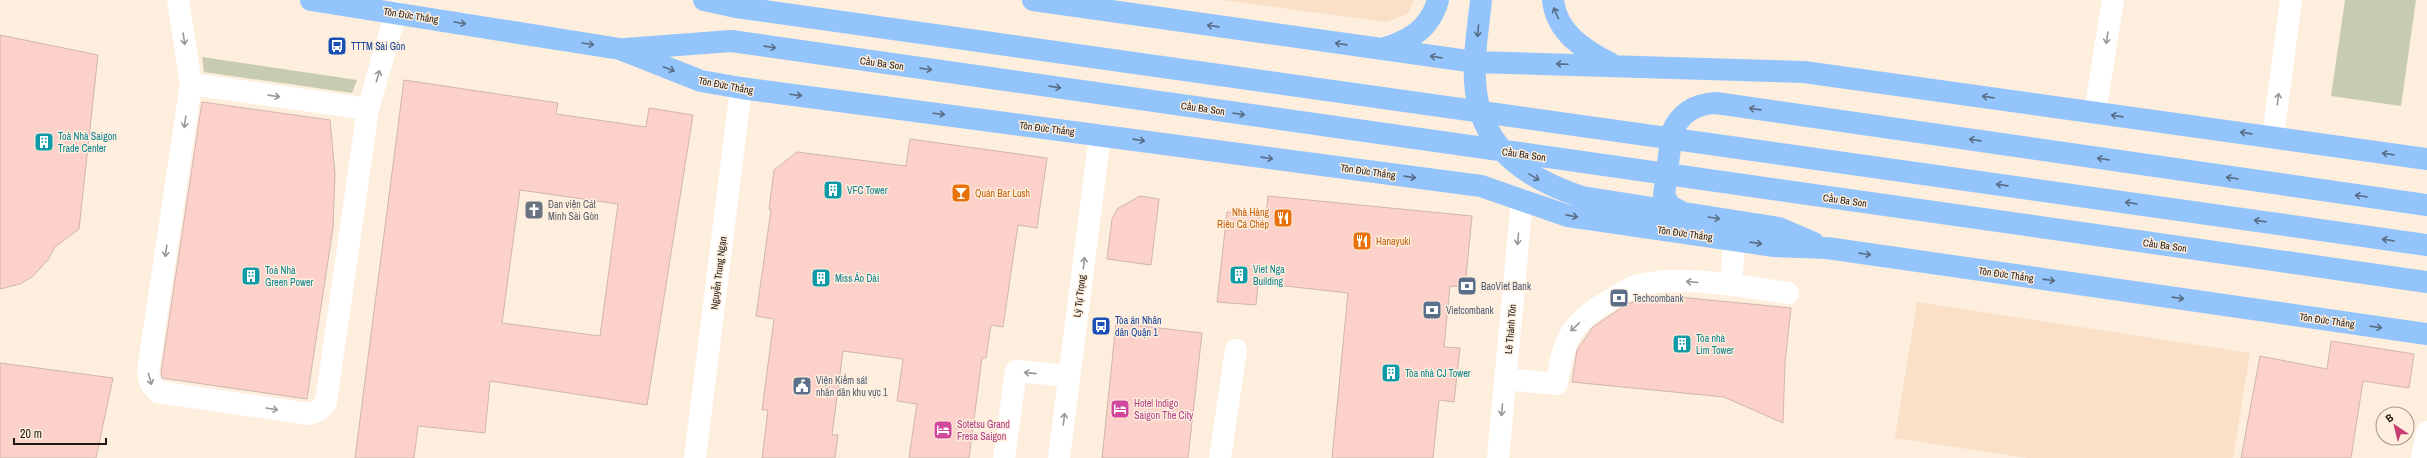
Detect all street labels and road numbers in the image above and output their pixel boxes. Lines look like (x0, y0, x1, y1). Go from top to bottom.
street label: Tôn Đức Thắng (383, 5, 440, 26)
street label: Cầu Ba Son (859, 54, 905, 73)
street label: Tôn Đức Thắng (697, 74, 755, 97)
street label: Cầu Ba Son (1180, 99, 1226, 118)
street label: Tôn Đức Thắng (1019, 119, 1076, 138)
street label: Cầu Ba Son (1501, 145, 1547, 164)
street label: Tôn Đức Thắng (1340, 161, 1397, 182)
street label: Cầu Ba Son (1822, 191, 1868, 210)
street label: Tôn Đức Thắng (1657, 223, 1714, 244)
street label: Nguyễn Trung Ngạn (708, 236, 729, 310)
street label: Cầu Ba Son (2142, 236, 2188, 255)
street label: Tôn Đức Thắng (1978, 264, 2035, 285)
street label: Lý Tự Trọng (1070, 274, 1089, 318)
street label: Lê Thánh Tôn (1502, 304, 1519, 354)
street label: Tôn Đức Thắng (2299, 310, 2356, 331)

